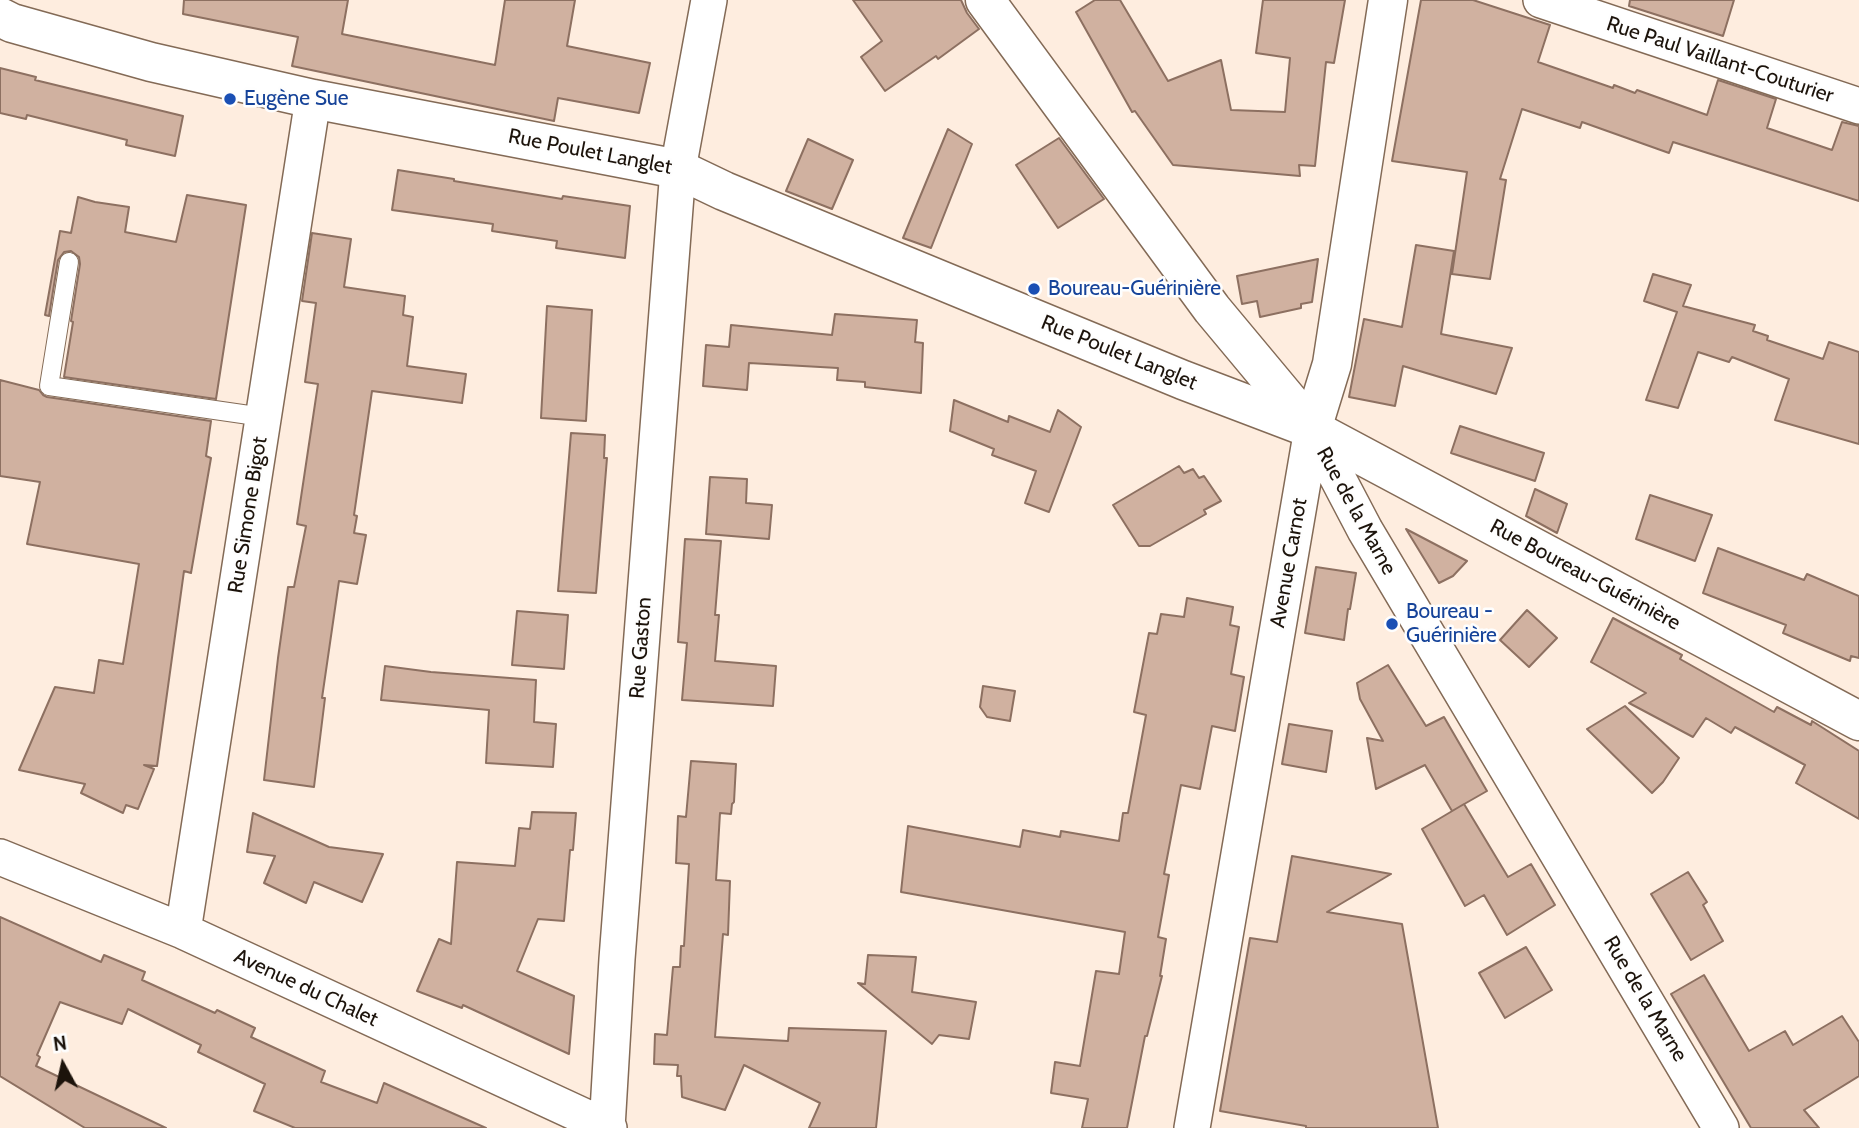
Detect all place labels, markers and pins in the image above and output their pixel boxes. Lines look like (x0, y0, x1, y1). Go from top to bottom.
place label: Eugène Sue (244, 86, 349, 112)
marker: Eugène Sue (222, 91, 238, 107)
place label: Boureau-Guérinière (1048, 276, 1221, 302)
marker: Boureau-Guérinière (1026, 281, 1042, 297)
place label: Boureau - Guérinière (1406, 599, 1497, 649)
marker: Boureau - Guérinière (1384, 616, 1400, 632)

